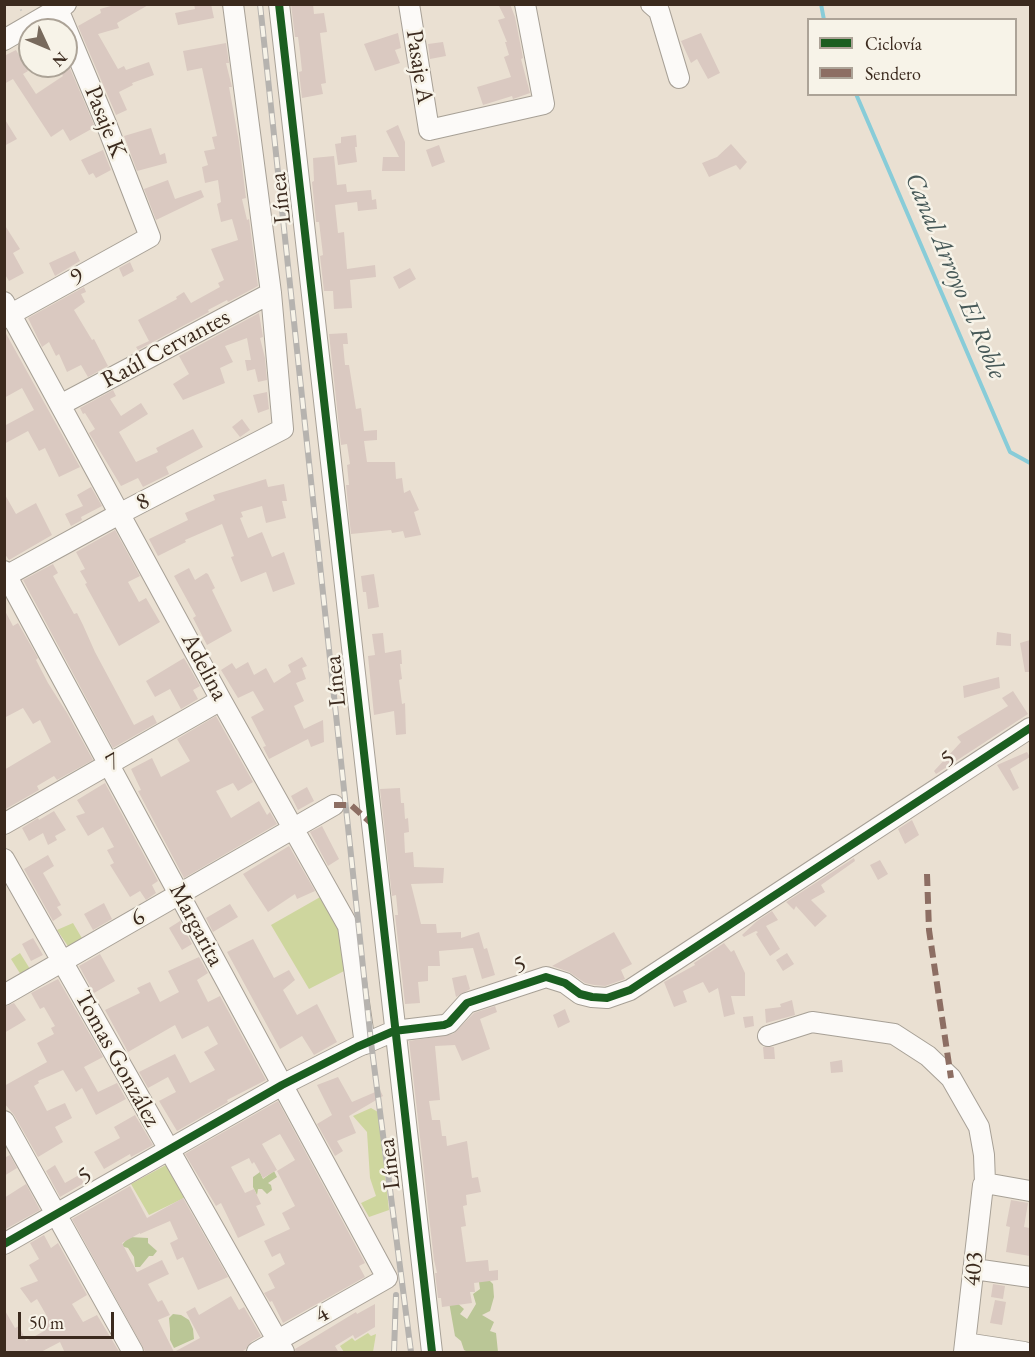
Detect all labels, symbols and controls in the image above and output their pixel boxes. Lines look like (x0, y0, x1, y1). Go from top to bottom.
north arrow (18, 18, 78, 78)
legend (807, 18, 1017, 96)
street label: Pasaje A (399, 28, 439, 106)
text: Ciclovía (865, 32, 922, 55)
text: N (48, 48, 72, 71)
text: Sendero (865, 62, 921, 85)
street label: Pasaje K (78, 82, 132, 162)
water label: Canal Arroyo El Roble (897, 168, 1013, 384)
street label: Línea (264, 171, 298, 225)
street label: 9 (65, 262, 89, 292)
street label: Raúl Cervantes (97, 303, 235, 395)
street label: 8 (131, 487, 155, 517)
street label: Adelina (174, 628, 234, 706)
street label: Línea (319, 654, 353, 708)
street label: 5 (935, 744, 961, 774)
street label: 7 (101, 747, 125, 777)
street label: Margarita (162, 879, 230, 971)
street label: 6 (126, 903, 150, 933)
street label: 5 (510, 950, 530, 980)
street label: Tomas González (68, 986, 166, 1132)
street label: Línea (373, 1137, 407, 1191)
street label: 5 (73, 1161, 97, 1191)
street label: 403 (958, 1250, 990, 1288)
scale bar (21, 1300, 117, 1338)
street label: 4 (310, 1300, 334, 1330)
text: 50 m (29, 1311, 64, 1334)

